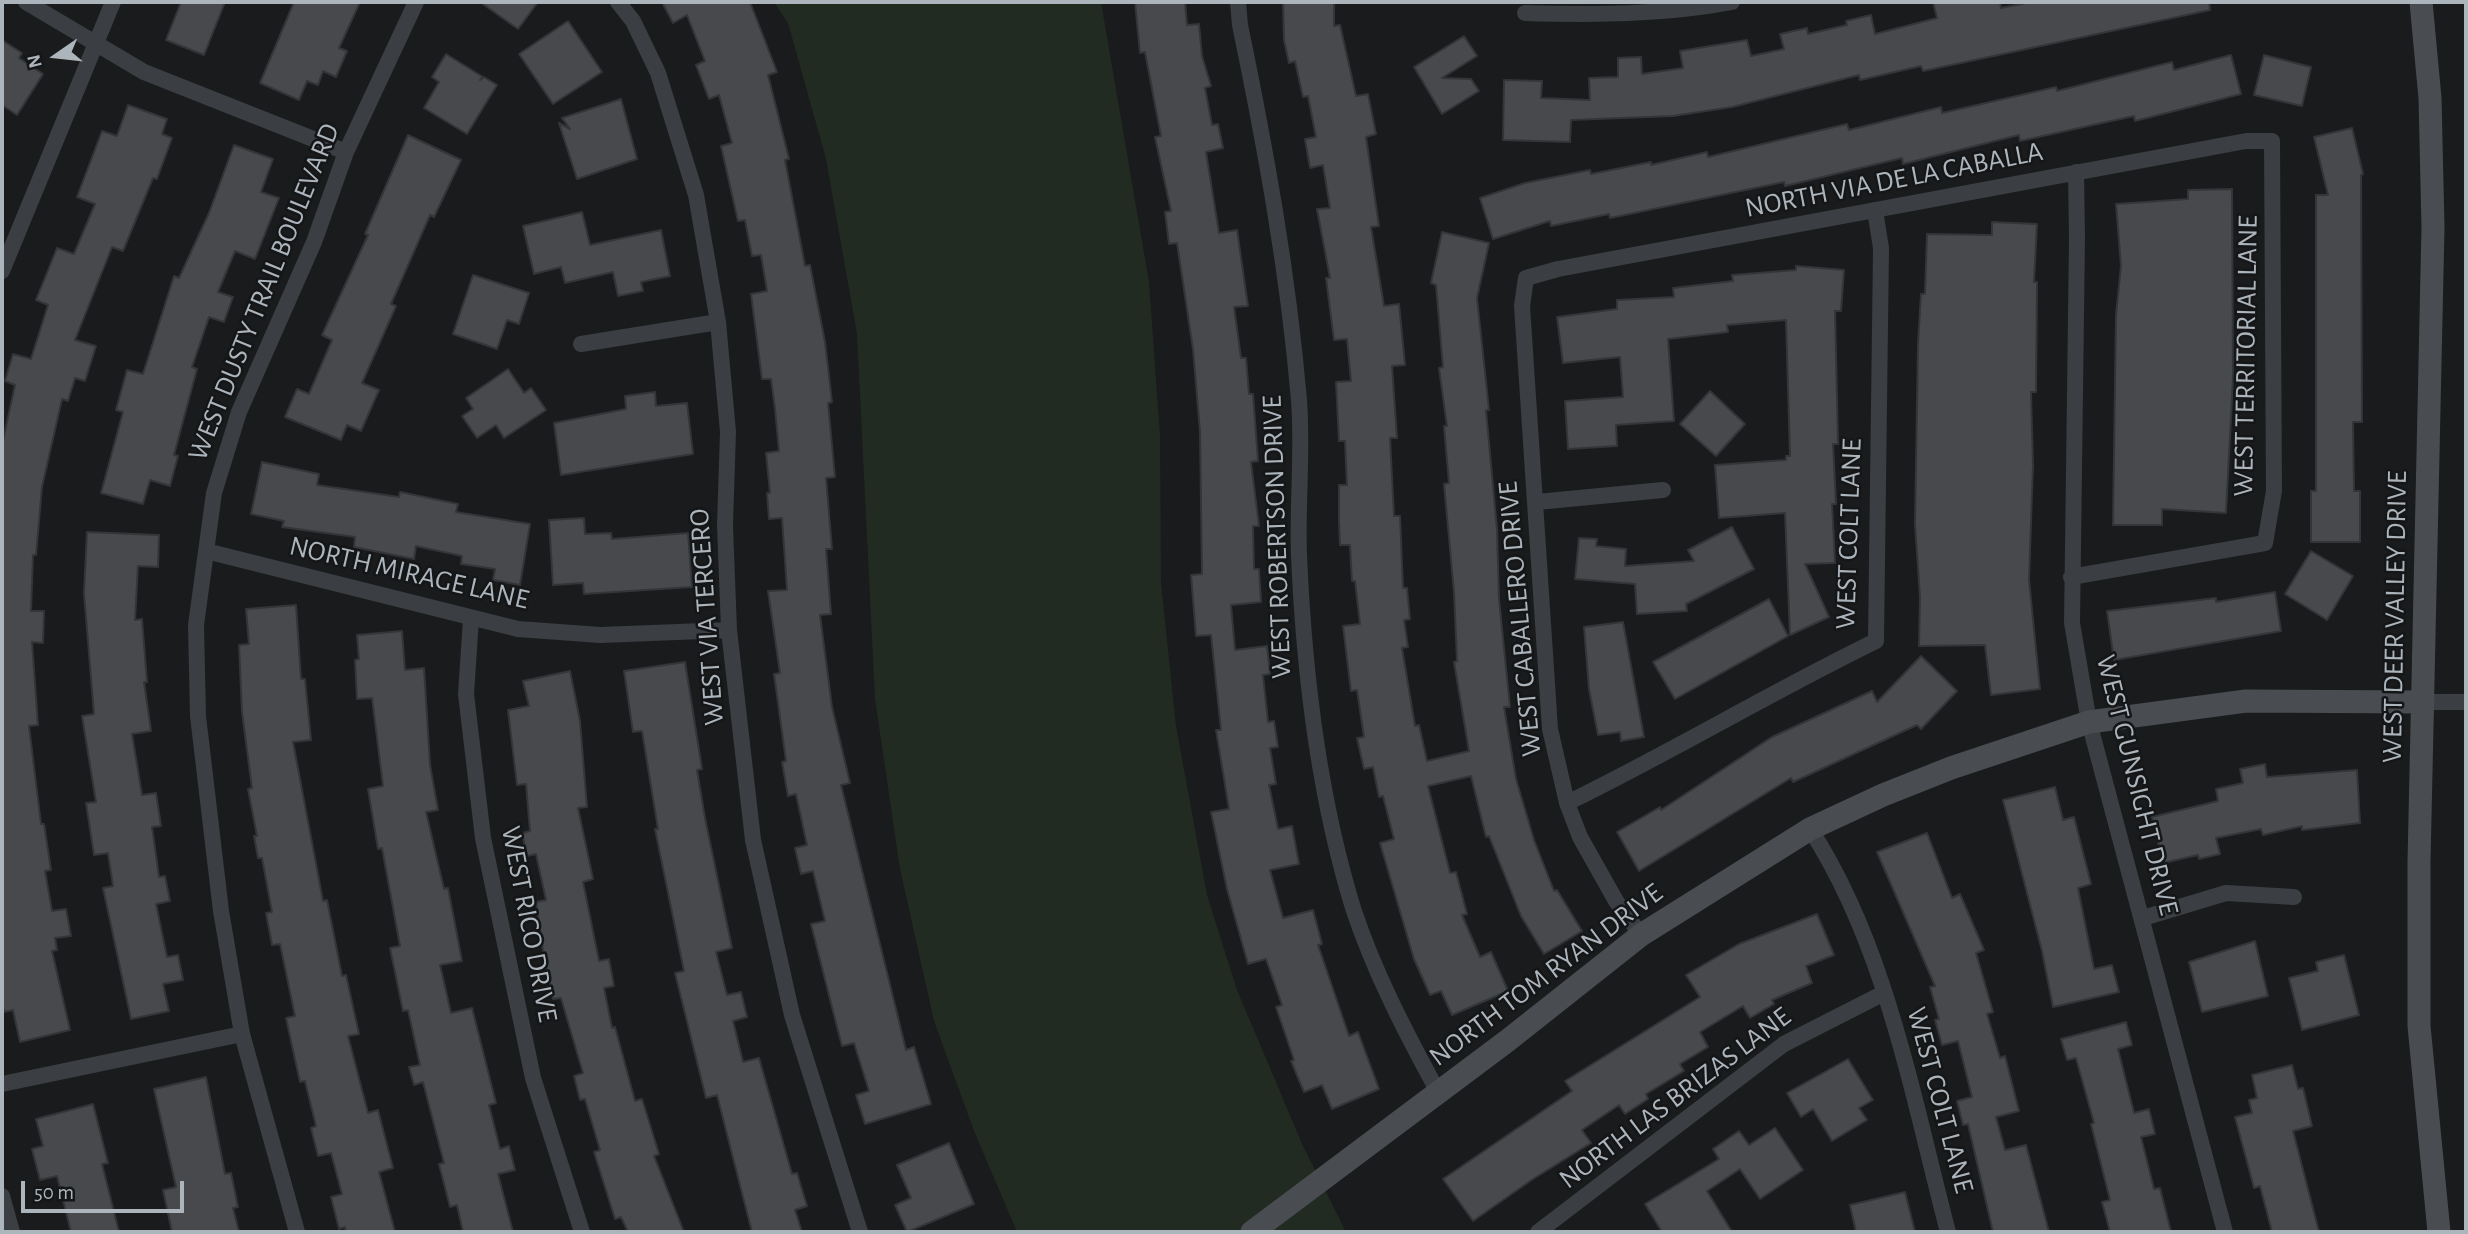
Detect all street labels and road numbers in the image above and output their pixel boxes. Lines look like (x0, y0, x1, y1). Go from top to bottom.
street label: WEST DUSTY TRAIL BOULEVARD (181, 118, 347, 466)
street label: NORTH VIA DE LA CABALLA (1742, 135, 2046, 225)
street label: WEST TERRITORIAL LANE (2227, 215, 2265, 497)
street label: WEST ROBERTSON DRIVE (1255, 395, 1299, 679)
street label: WEST COLT LANE (1829, 438, 1869, 630)
street label: WEST DEER VALLEY DRIVE (2376, 471, 2414, 763)
street label: WEST CABALLERO DRIVE (1491, 480, 1549, 758)
street label: WEST VIA TERCERO (683, 507, 731, 727)
street label: NORTH MIRAGE LANE (286, 529, 532, 617)
street label: WEST GUNSIGHT DRIVE (2088, 651, 2186, 919)
street label: WEST RICO DRIVE (494, 823, 564, 1025)
street label: NORTH TOM RYAN DRIVE (1423, 876, 1669, 1074)
street label: NORTH LAS BRIZAS LANE (1553, 1000, 1797, 1196)
street label: WEST COLT LANE (1899, 1003, 1981, 1197)

